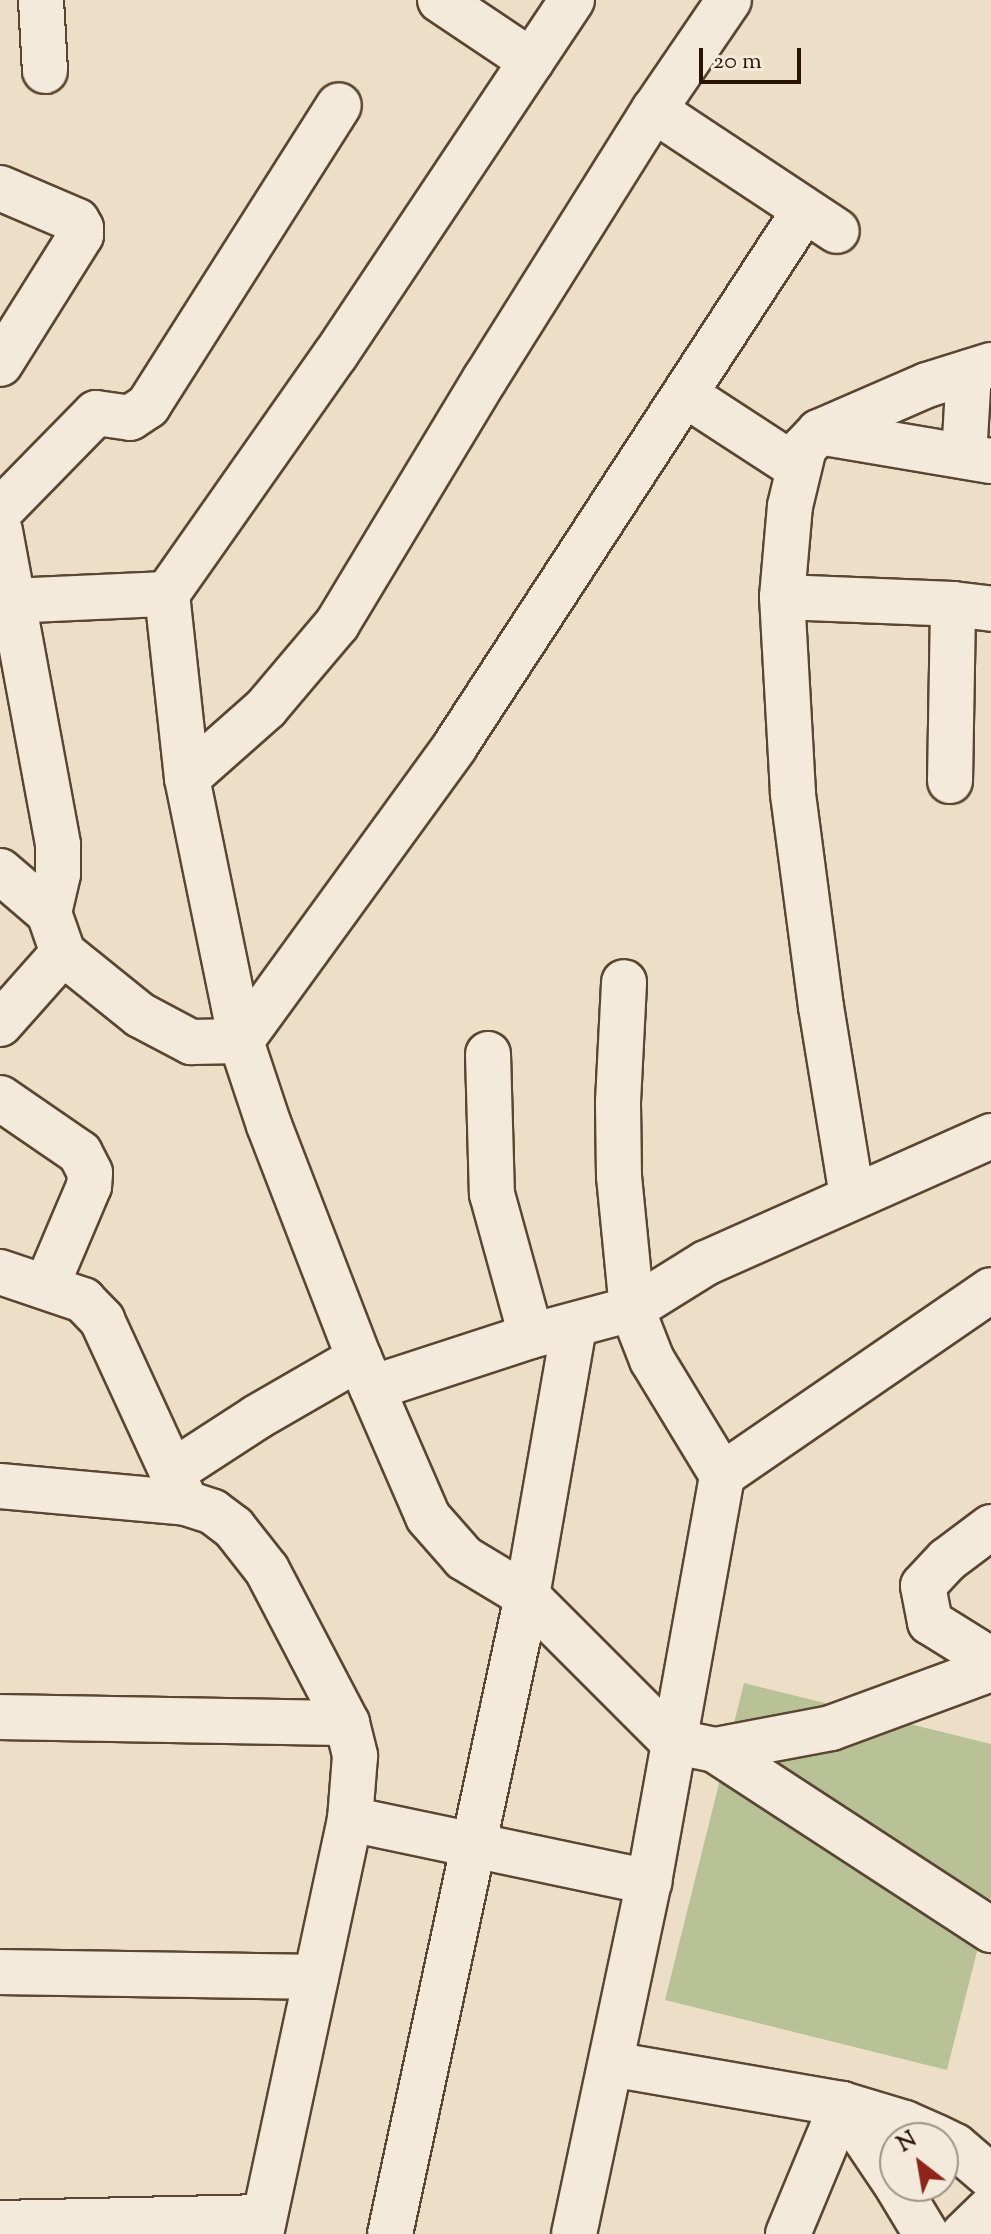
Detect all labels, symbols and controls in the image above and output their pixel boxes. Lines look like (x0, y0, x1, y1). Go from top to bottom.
scale bar (703, 32, 805, 82)
text: 20 m (713, 45, 762, 79)
north arrow (879, 2122, 959, 2202)
text: N (892, 2125, 923, 2161)

